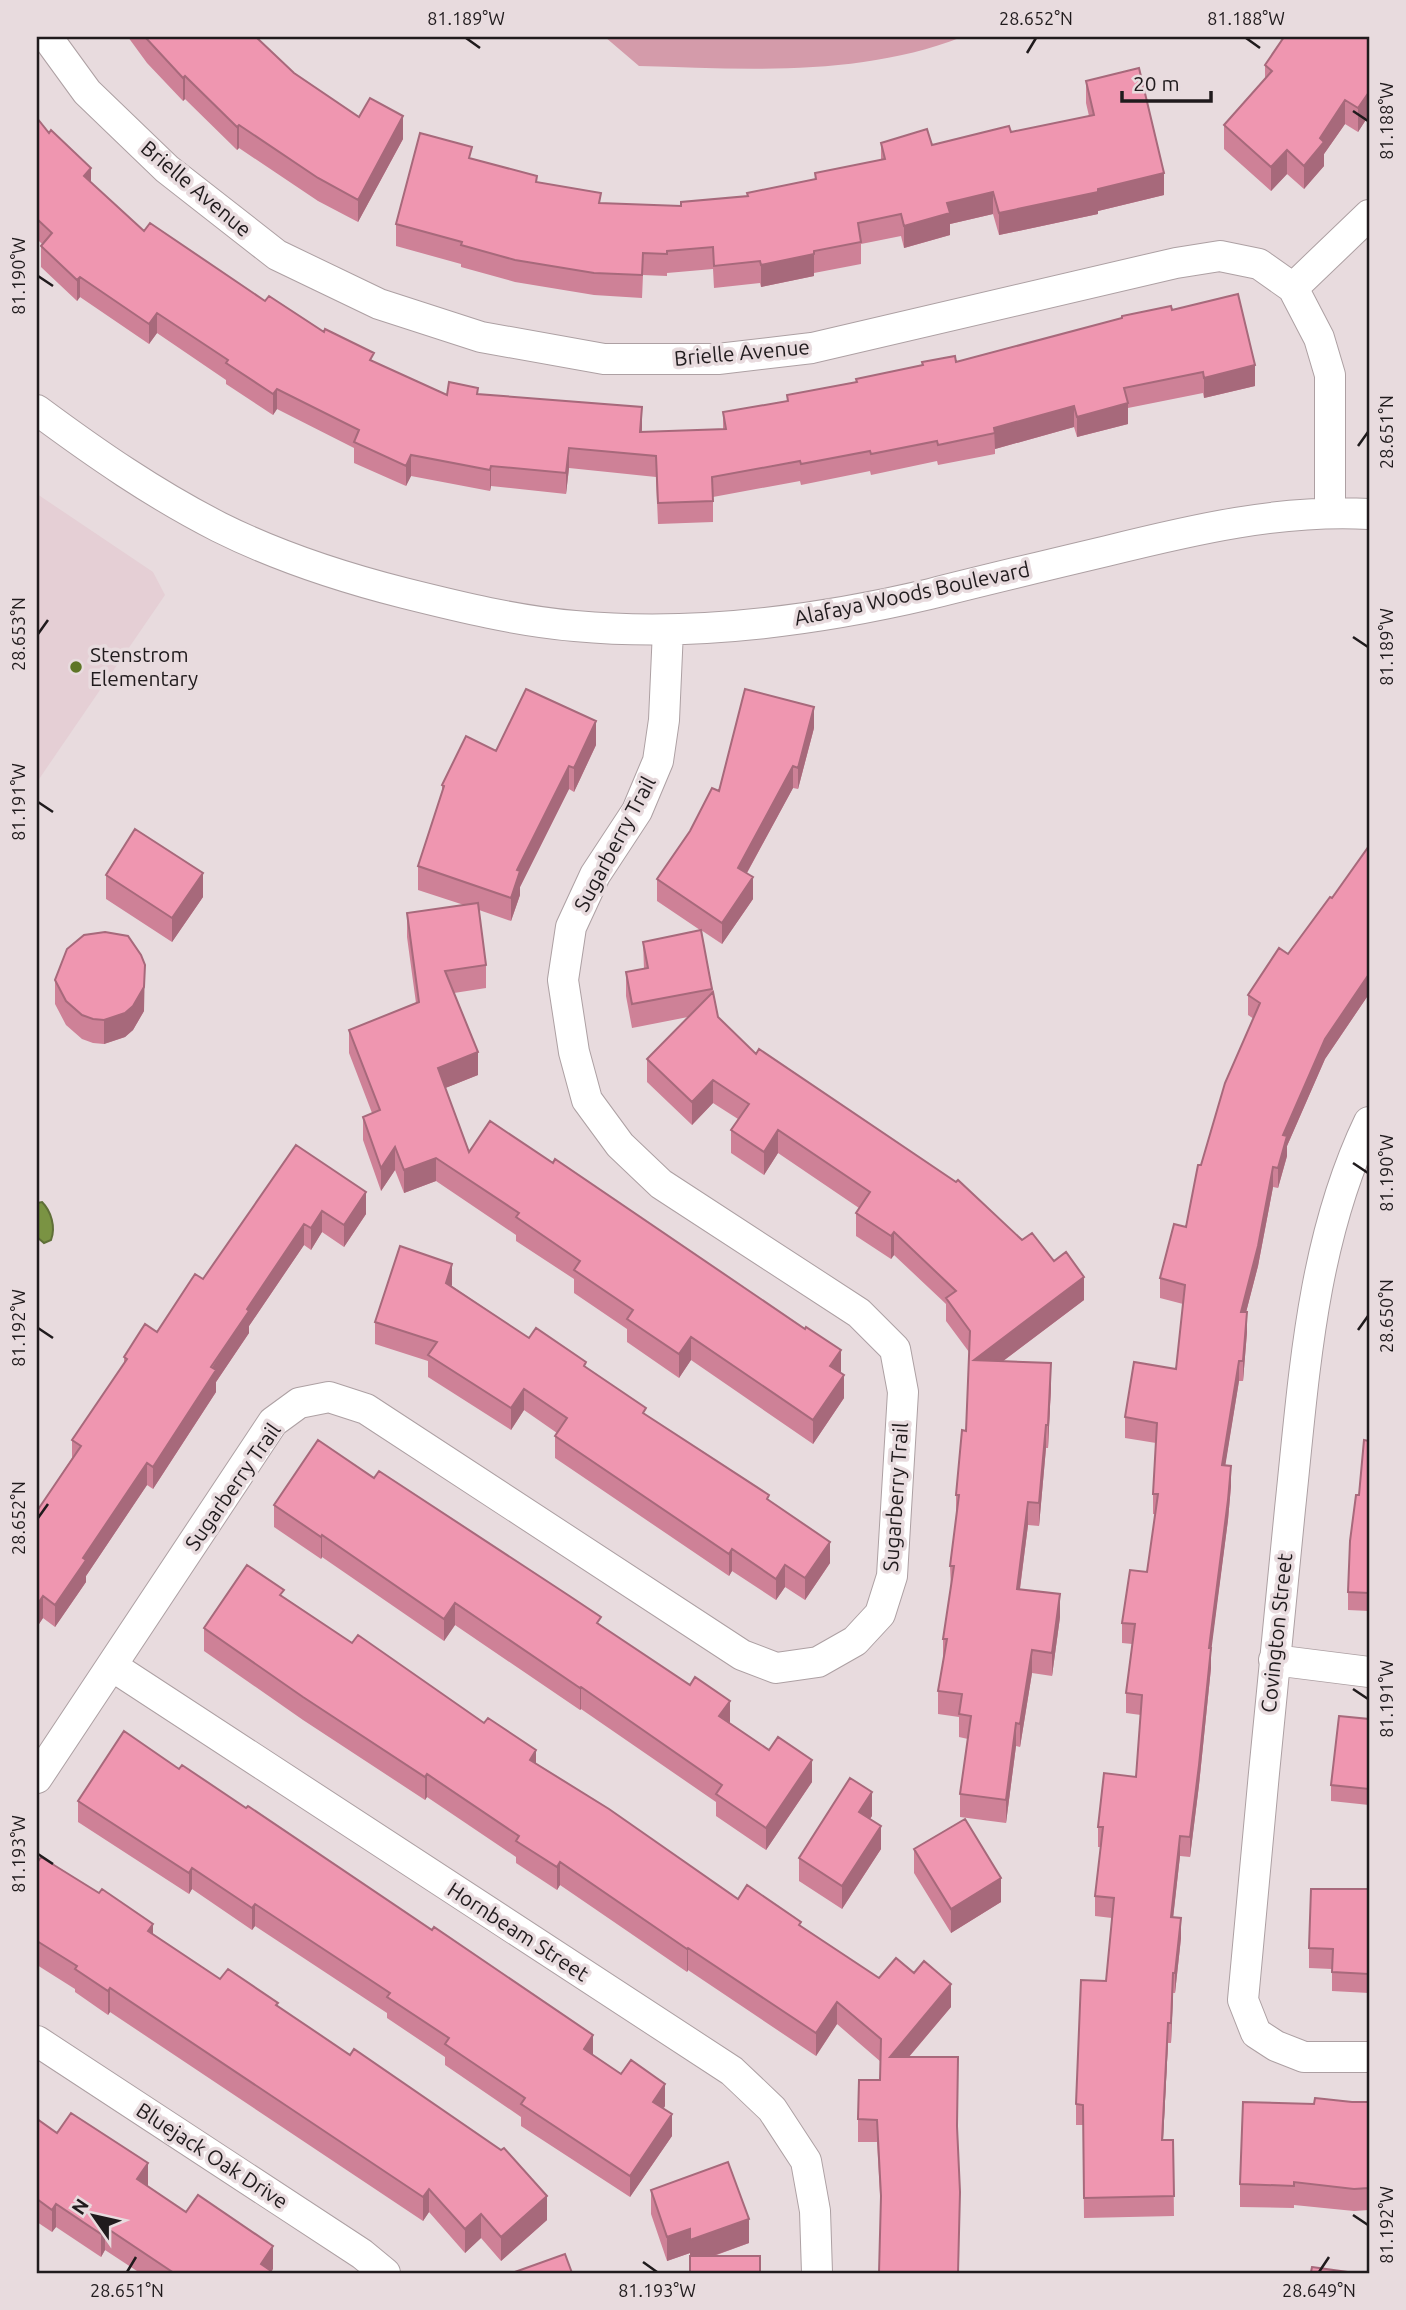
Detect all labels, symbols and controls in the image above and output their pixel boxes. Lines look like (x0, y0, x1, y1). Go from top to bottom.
text: 81.189°W (427, 8, 505, 28)
text: 28.652°N (999, 8, 1073, 28)
text: 81.188°W (1207, 8, 1285, 28)
scale bar (1122, 60, 1212, 104)
text: 20 m (1133, 71, 1180, 95)
text: 81.188°W (1376, 82, 1396, 160)
street label: Brielle Avenue (137, 135, 257, 241)
text: 81.190°W (8, 237, 28, 315)
street label: Brielle Avenue (673, 334, 811, 370)
text: 28.651°N (1376, 395, 1396, 469)
street label: Alafaya Woods Boulevard (792, 556, 1032, 630)
text: 28.653°N (8, 597, 28, 671)
text: 81.189°W (1376, 608, 1396, 686)
place label: Stenstrom Elementary (90, 642, 198, 690)
marker: Stenstrom Elementary (68, 659, 84, 675)
text: 81.191°W (8, 763, 28, 841)
street label: Sugarberry Trail (568, 772, 660, 915)
text: 81.190°W (1376, 1134, 1396, 1212)
text: 28.650°N (1376, 1279, 1396, 1353)
text: 81.192°W (8, 1289, 28, 1367)
street label: Sugarberry Trail (180, 1418, 285, 1554)
street label: Sugarberry Trail (878, 1422, 912, 1572)
text: 28.652°N (8, 1481, 28, 1555)
street label: Covington Street (1256, 1552, 1296, 1714)
text: 81.191°W (1376, 1660, 1396, 1738)
text: 81.193°W (8, 1815, 28, 1893)
street label: Hornbeam Street (444, 1877, 593, 1986)
street label: Bluejack Oak Drive (132, 2097, 293, 2213)
north arrow (60, 2180, 130, 2250)
text: 81.192°W (1376, 2186, 1396, 2264)
text: N (67, 2194, 93, 2219)
text: 28.651°N (90, 2280, 164, 2300)
text: 81.193°W (618, 2280, 696, 2300)
text: 28.649°N (1282, 2280, 1356, 2300)

